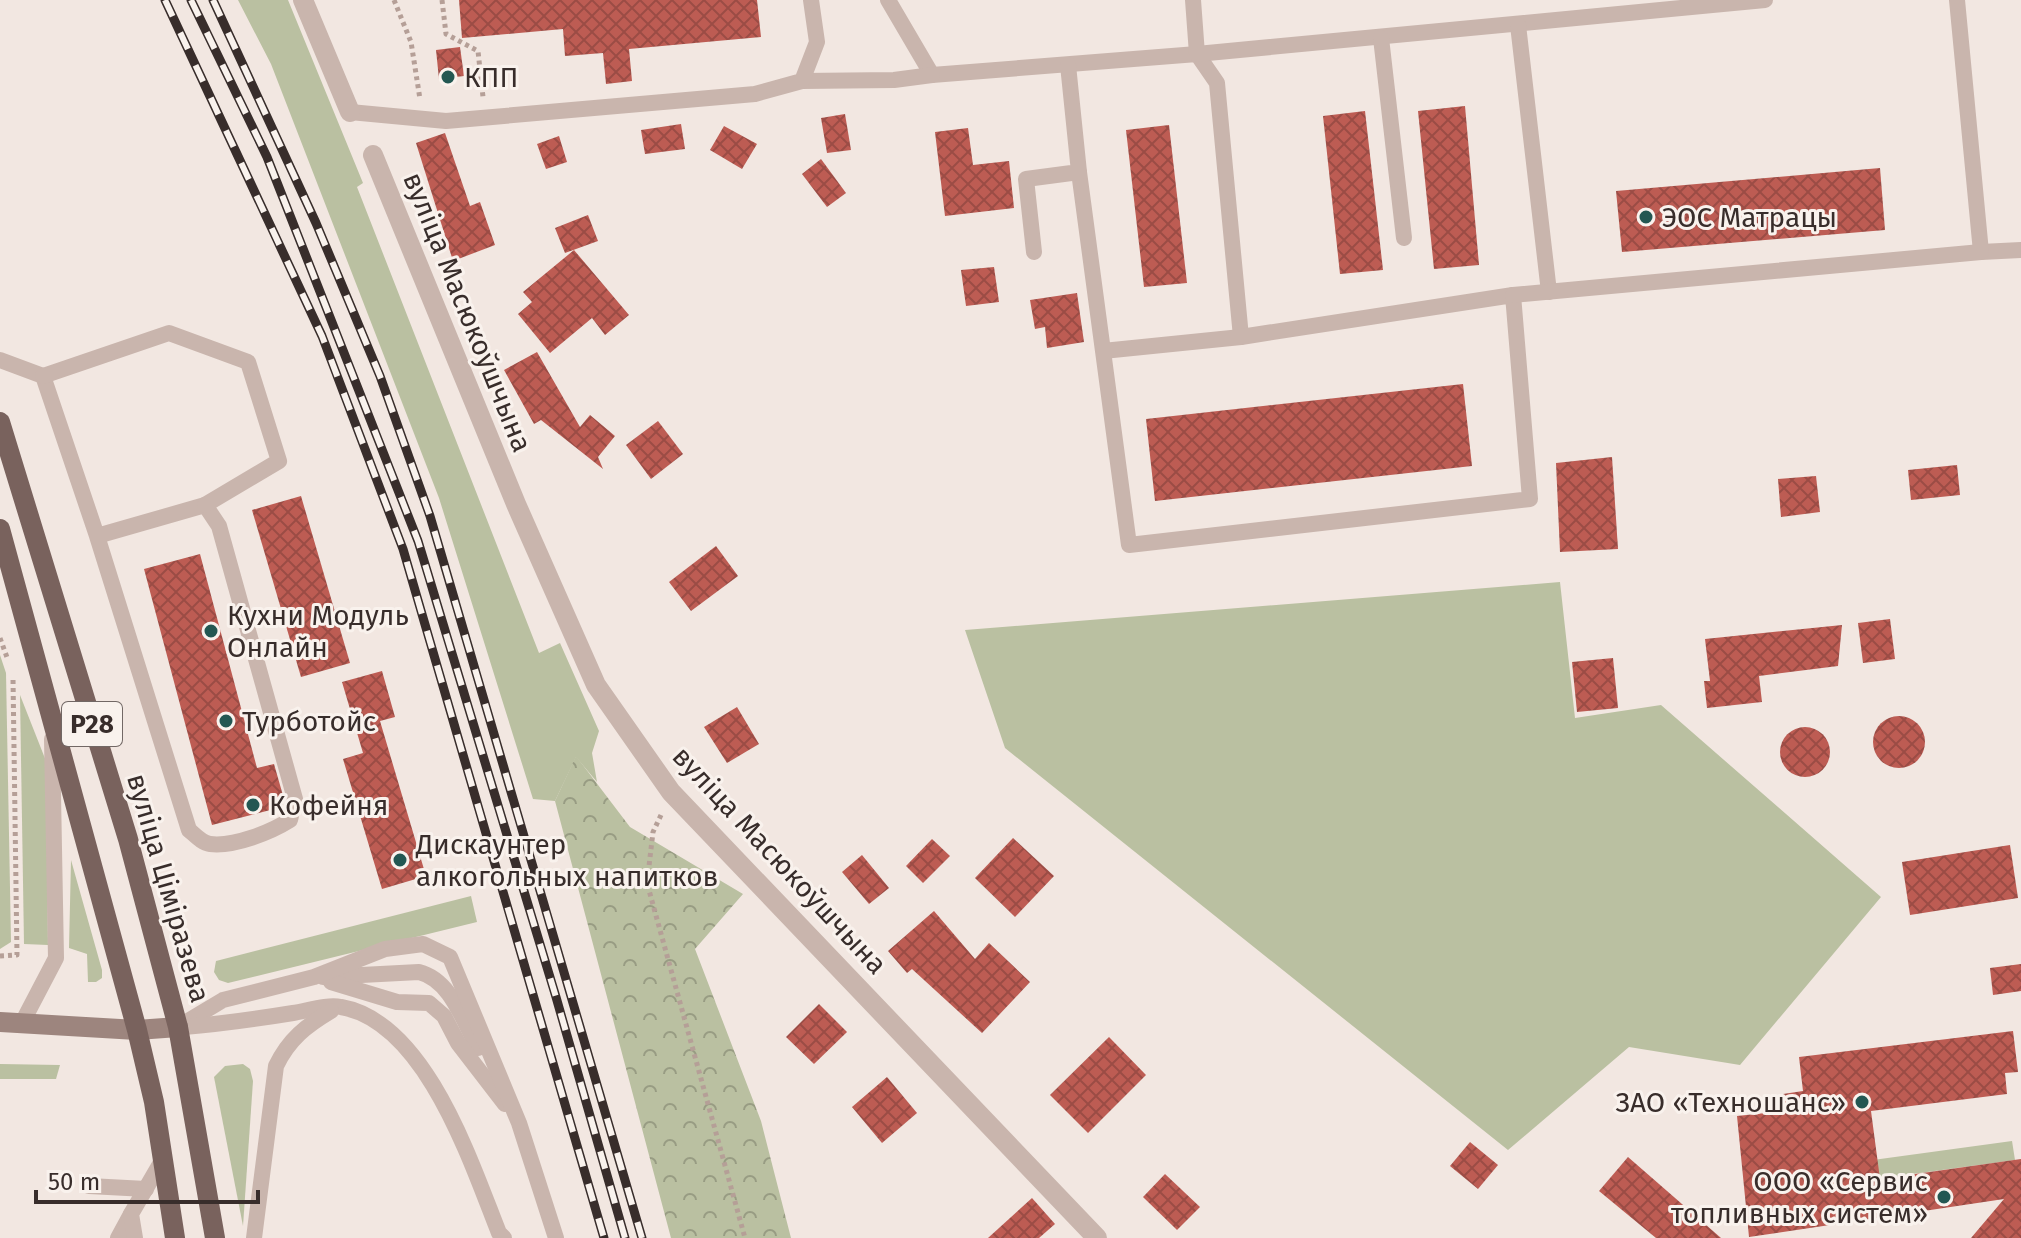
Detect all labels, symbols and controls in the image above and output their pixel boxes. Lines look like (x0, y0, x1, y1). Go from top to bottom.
place label: КПП (464, 61, 518, 94)
marker: КПП (439, 68, 457, 86)
street label: вуліца Масюкоўшчына (396, 168, 539, 457)
place label: ЭОС Матрацы (1662, 201, 1837, 234)
marker: ЭОС Матрацы (1637, 208, 1655, 226)
place label: Кухни Модуль Онлайн (227, 599, 409, 664)
marker: Кухни Модуль Онлайн (202, 622, 220, 640)
road number: Р28 (62, 702, 122, 746)
place label: Турботойс (242, 705, 376, 738)
marker: Турботойс (217, 712, 235, 730)
street label: вуліца Масюкоўшчына (666, 740, 894, 981)
street label: вуліца Ціміразева (120, 770, 217, 1006)
place label: Кофейня (269, 789, 388, 822)
marker: Кофейня (244, 796, 262, 814)
place label: Дискаунтер алкогольных напитков (415, 828, 718, 893)
marker: Дискаунтер алкогольных напитков (391, 851, 409, 869)
place label: ЗАО «Техношанс» (1616, 1086, 1846, 1119)
marker: ЗАО «Техношанс» (1853, 1093, 1871, 1111)
scale bar (36, 1154, 258, 1204)
place label: ООО «Сервис топливных систем» (1671, 1165, 1928, 1230)
text: 50 m (48, 1168, 100, 1196)
marker: ООО «Сервис топливных систем» (1935, 1188, 1953, 1206)

